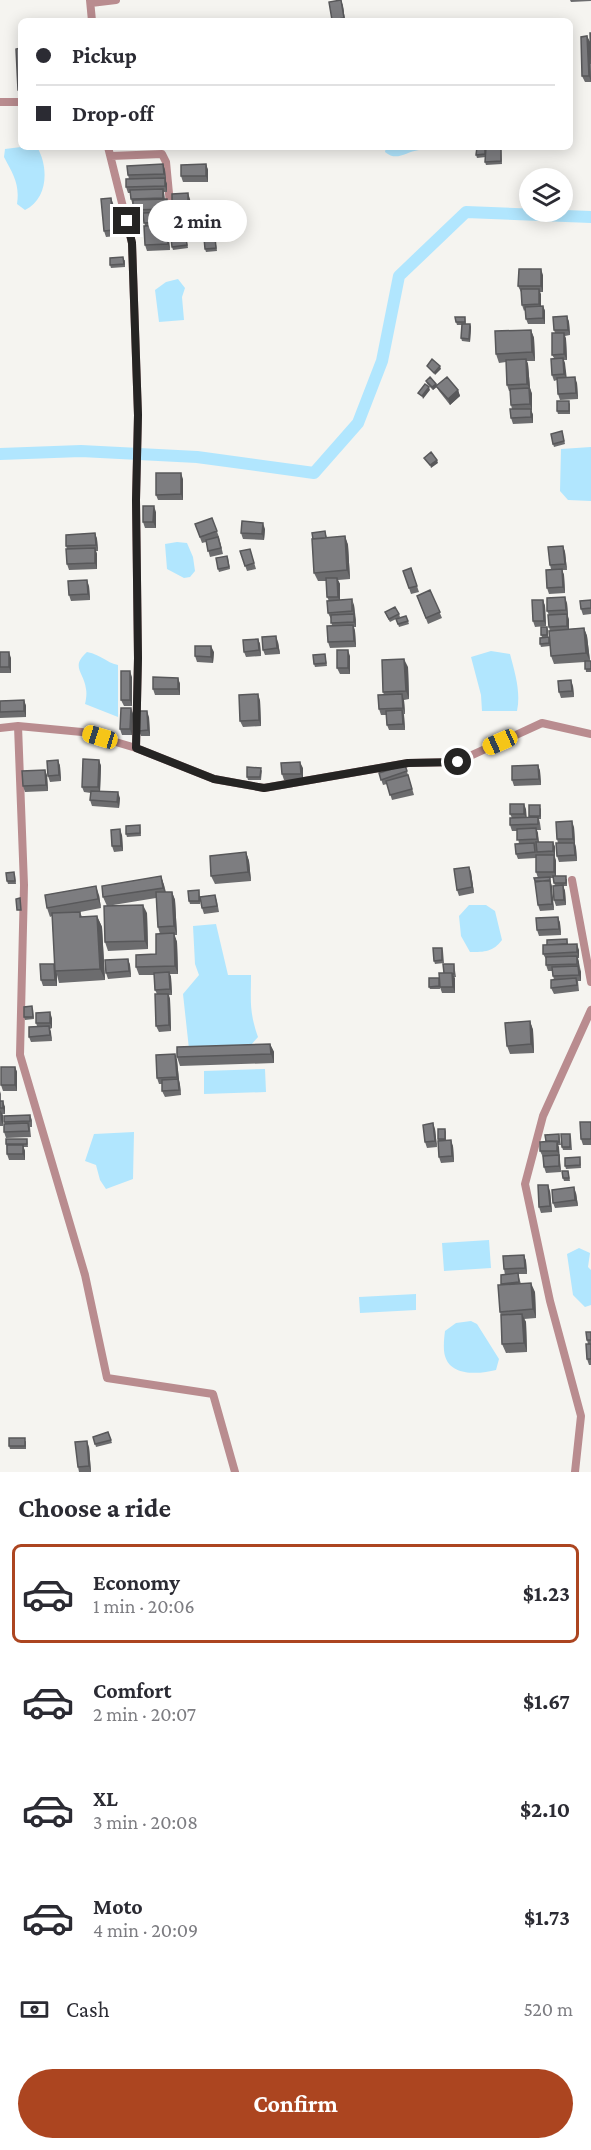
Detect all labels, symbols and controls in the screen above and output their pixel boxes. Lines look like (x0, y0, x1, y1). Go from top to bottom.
text: Pickup (72, 43, 137, 68)
text: Drop-off (72, 101, 154, 126)
map controls (519, 168, 573, 222)
button: layers (519, 168, 573, 222)
callout: 2 min (148, 200, 247, 242)
route end (113, 207, 140, 234)
text: 2 min (173, 210, 222, 232)
car (80, 723, 120, 751)
car (480, 726, 520, 758)
route start (444, 748, 471, 775)
text: Choose a ride (18, 1493, 171, 1523)
icon: car (21, 1567, 75, 1621)
text: Economy (93, 1570, 180, 1595)
text: $1.23 (523, 1581, 570, 1606)
text: 1 min · 20:06 (93, 1595, 195, 1617)
icon: car (21, 1675, 75, 1729)
text: Comfort (93, 1678, 171, 1703)
text: $1.67 (523, 1689, 570, 1714)
text: 2 min · 20:07 (93, 1703, 196, 1725)
icon: car (21, 1783, 75, 1837)
text: XL (93, 1786, 118, 1811)
text: $2.10 (520, 1797, 570, 1822)
text: 3 min · 20:08 (93, 1811, 198, 1833)
icon: car (21, 1891, 75, 1945)
text: Moto (93, 1894, 143, 1919)
text: $1.73 (524, 1905, 570, 1930)
text: 4 min · 20:09 (93, 1919, 198, 1941)
icon: cash (18, 1993, 51, 2026)
text: Cash (66, 1997, 110, 2022)
text: 520 m (523, 1998, 573, 2020)
button: Confirm (18, 2069, 573, 2138)

